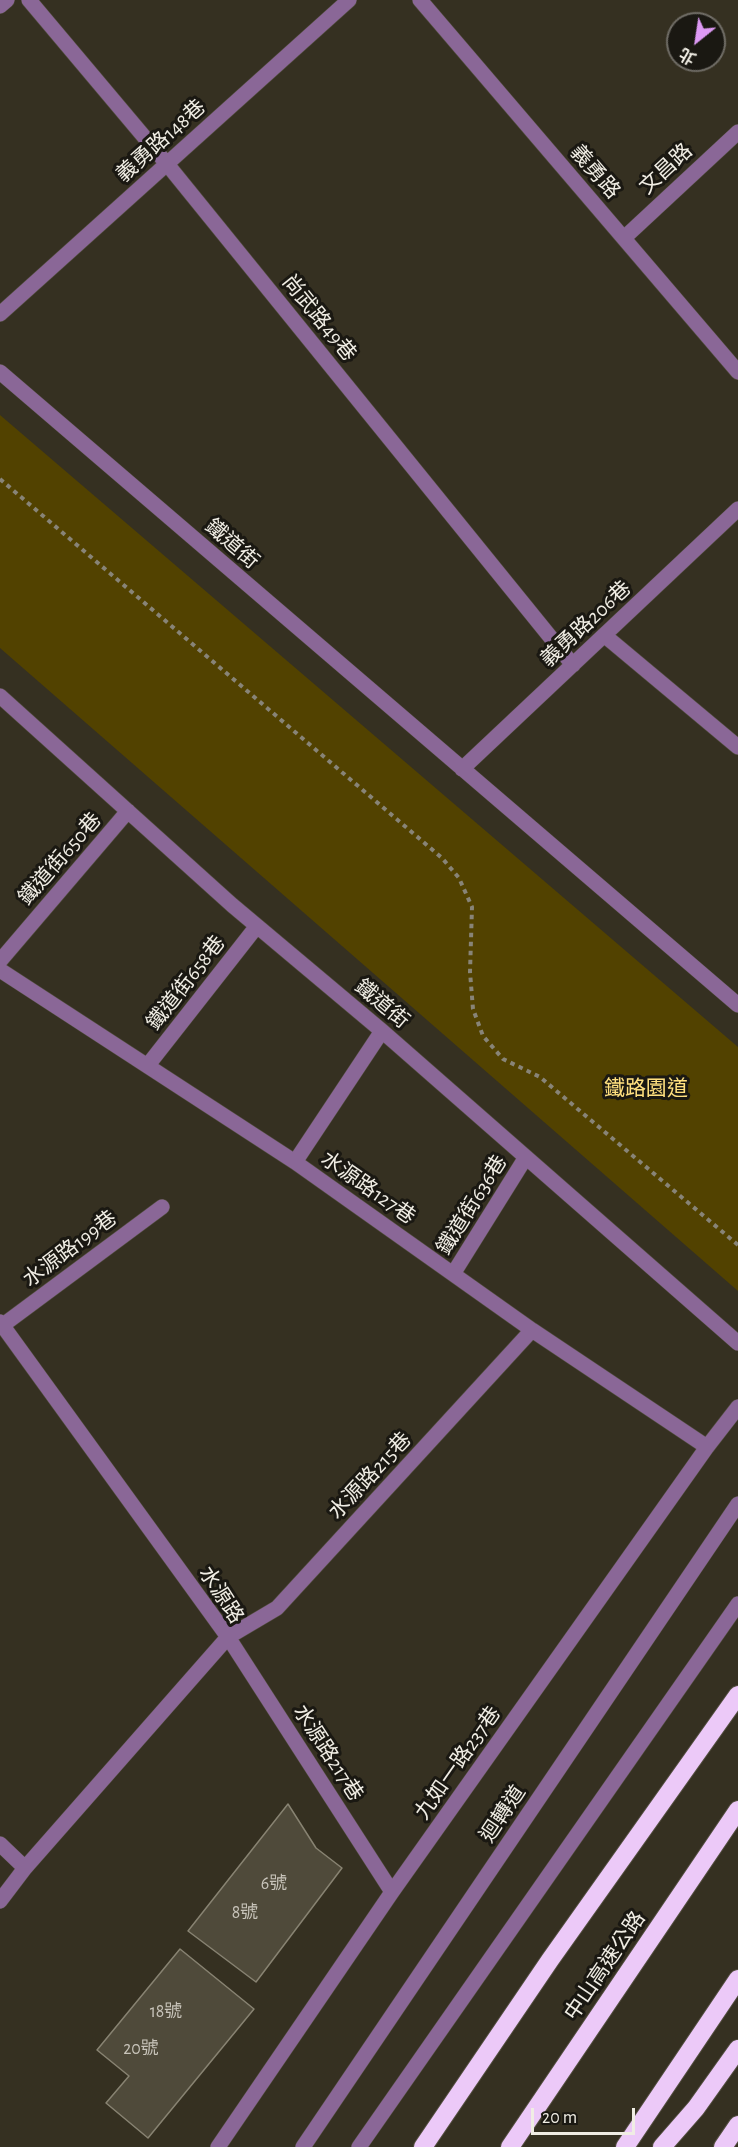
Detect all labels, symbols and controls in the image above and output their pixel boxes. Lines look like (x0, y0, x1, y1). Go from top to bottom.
north arrow (666, 12, 726, 72)
text: 北 (677, 45, 699, 67)
street label: 義勇路148巷 (111, 94, 211, 188)
street label: 文昌路 (634, 138, 698, 200)
street label: 義勇路 (565, 140, 625, 204)
street label: 尚武路49巷 (276, 270, 362, 366)
street label: 鐵道街 (200, 514, 264, 574)
street label: 義勇路206巷 (536, 576, 636, 672)
street label: 鐵道街650巷 (13, 808, 107, 910)
street label: 鐵道街658巷 (141, 931, 231, 1035)
street label: 鐵道街 (350, 974, 414, 1034)
park label: 鐵路園道 (604, 1076, 688, 1102)
street label: 水源路127巷 (316, 1146, 420, 1230)
street label: 鐵道街636巷 (432, 1151, 512, 1259)
street label: 水源路199巷 (18, 1206, 122, 1292)
street label: 水源路215巷 (323, 1427, 417, 1525)
street label: 水源路 (193, 1562, 249, 1628)
street label: 水源路217巷 (288, 1700, 368, 1806)
street label: 九如一路237巷 (410, 1702, 506, 1824)
street label: 迴轉道 (475, 1781, 531, 1847)
house number: 6號 (261, 1873, 287, 1895)
house number: 8號 (232, 1902, 258, 1924)
street label: 中山高速公路 (559, 1907, 651, 2025)
house number: 18號 (150, 2001, 182, 2023)
house number: 20號 (123, 2038, 159, 2060)
scale bar (534, 2096, 638, 2134)
text: 20 m (542, 2109, 577, 2127)

